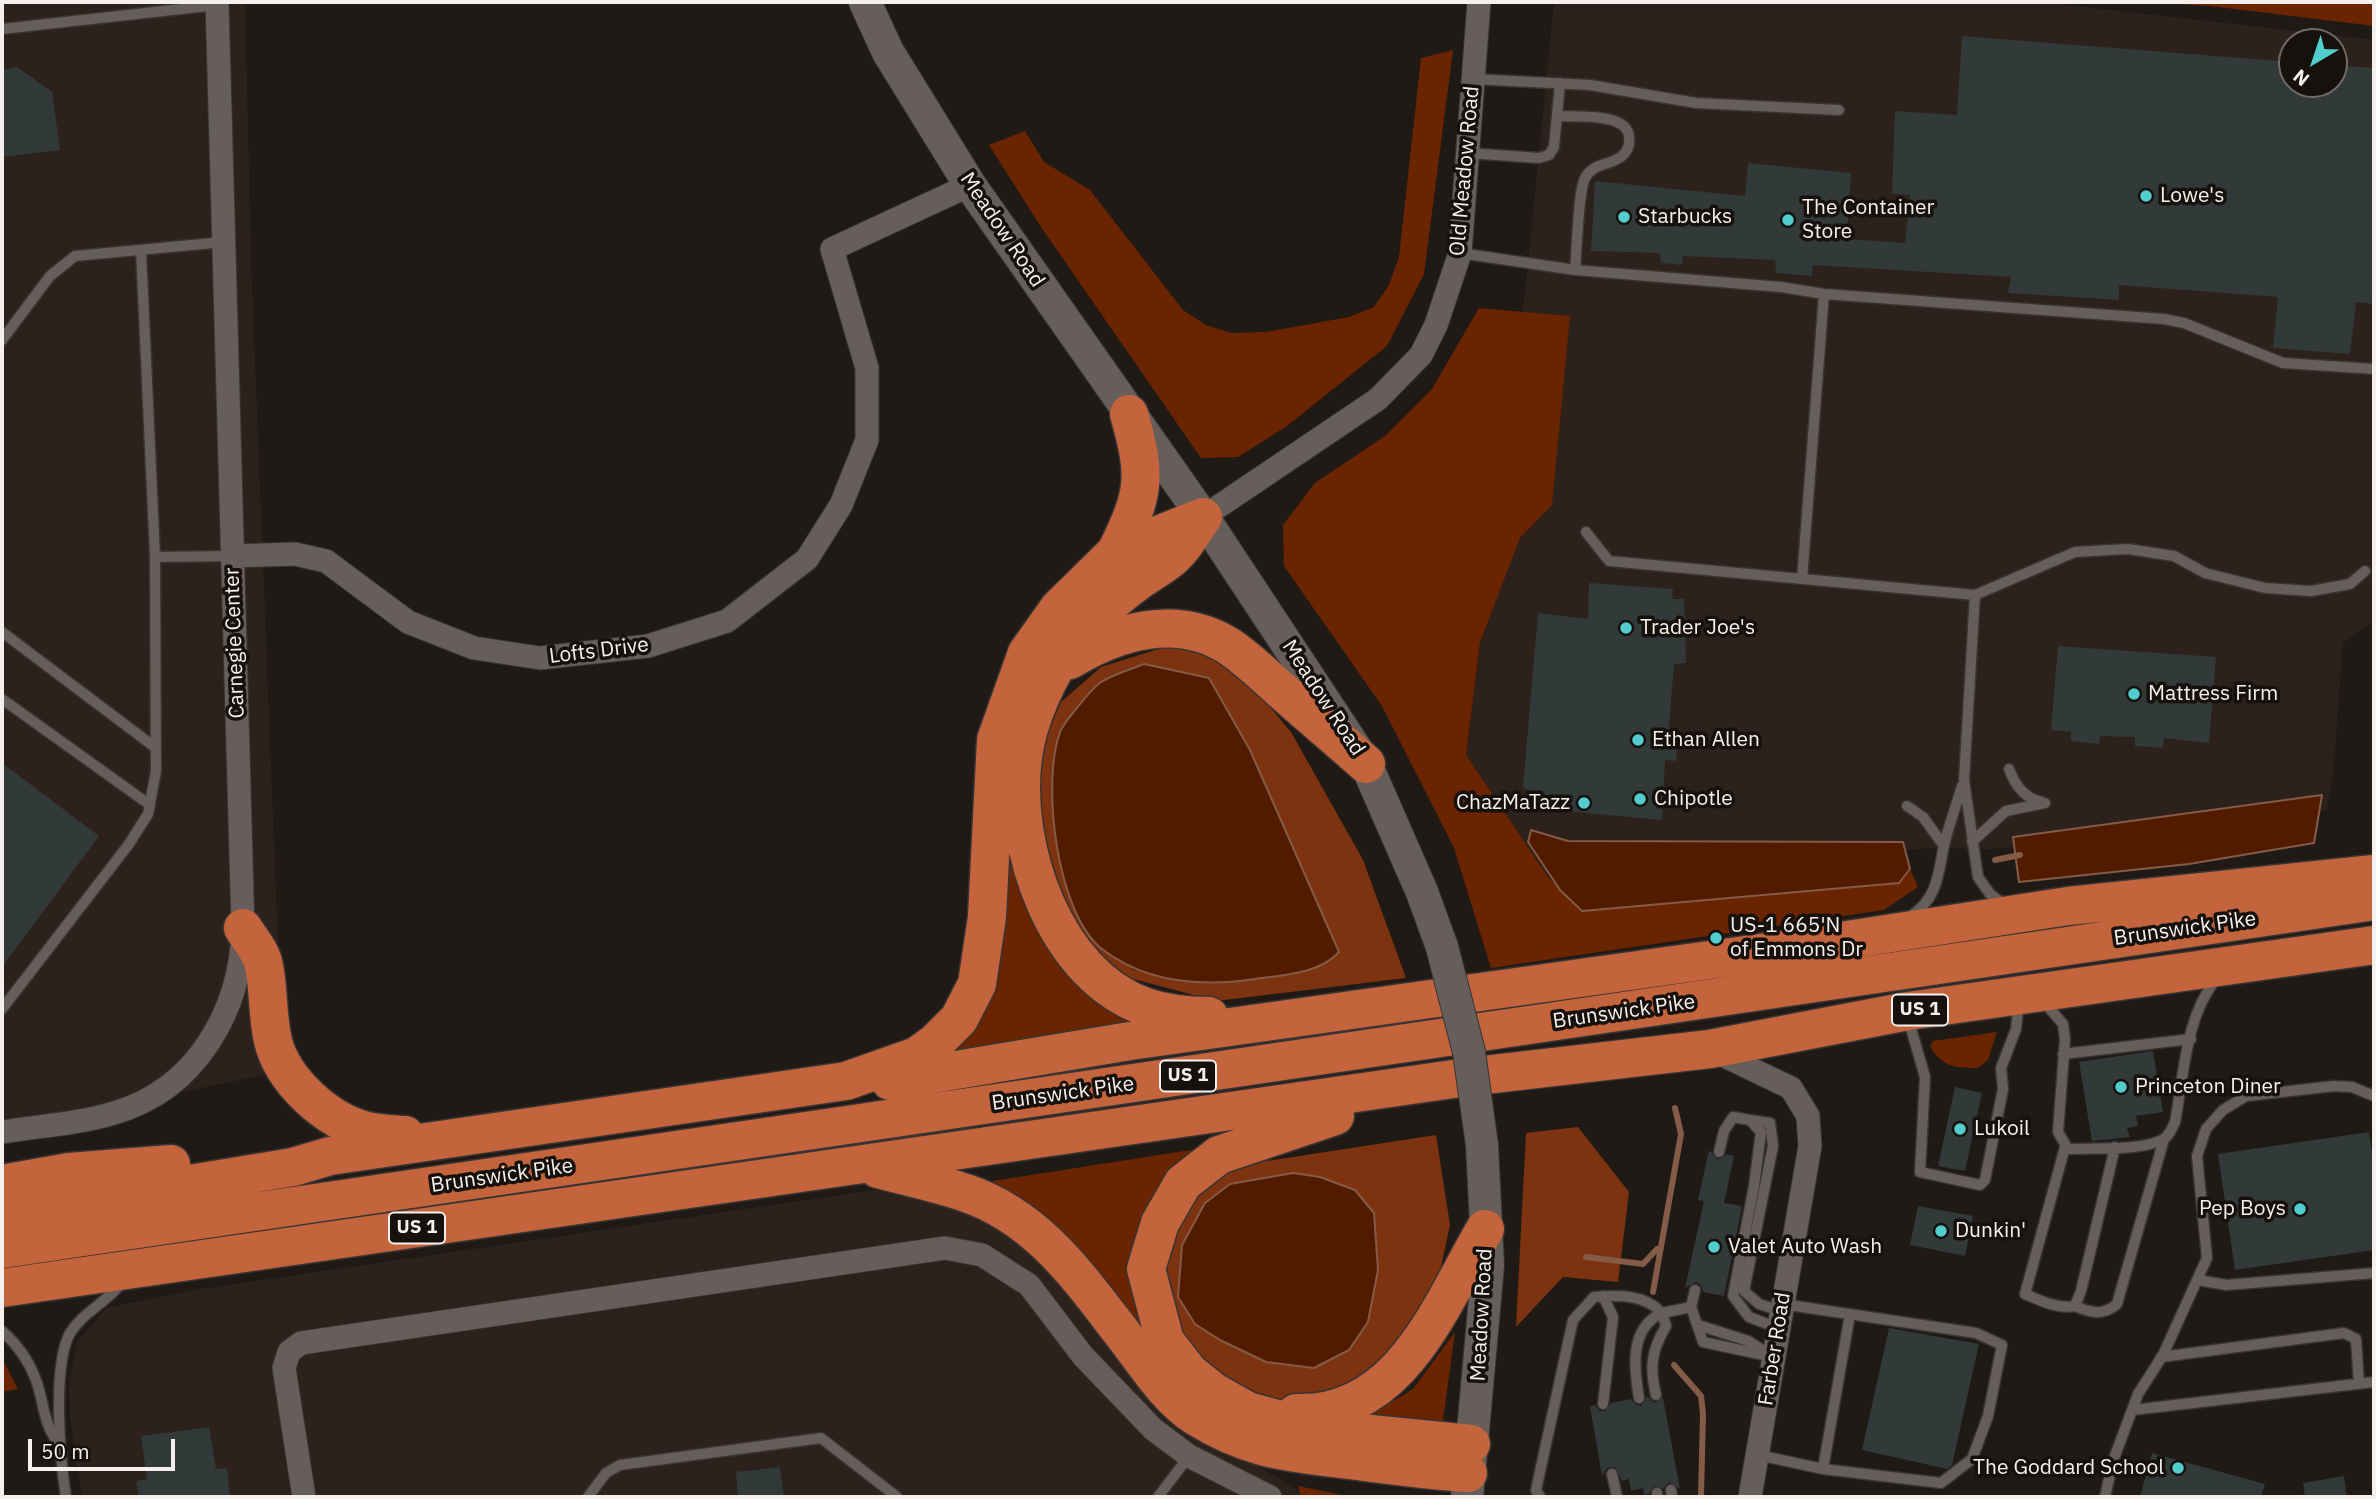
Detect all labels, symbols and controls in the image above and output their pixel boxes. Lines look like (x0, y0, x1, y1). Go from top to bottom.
north arrow (2278, 28, 2348, 98)
text: N (2288, 64, 2314, 91)
street label: Old Meadow Road (1445, 85, 1485, 257)
street label: Meadow Road (954, 168, 1050, 292)
place label: Lowe's (2160, 183, 2224, 209)
marker: Lowe's (2138, 188, 2154, 204)
place label: The Container Store (1802, 195, 1934, 245)
place label: Starbucks (1638, 204, 1732, 230)
marker: Starbucks (1616, 209, 1632, 225)
marker: The Container Store (1780, 212, 1796, 228)
street label: Carnegie Center (220, 567, 250, 719)
place label: Trader Joe's (1640, 615, 1755, 641)
marker: Trader Joe's (1618, 620, 1634, 636)
street label: Lofts Drive (548, 632, 650, 670)
street label: Meadow Road (1276, 635, 1370, 761)
place label: Mattress Firm (2148, 681, 2278, 707)
marker: Mattress Firm (2126, 686, 2142, 702)
place label: Ethan Allen (1652, 727, 1760, 753)
marker: Ethan Allen (1630, 732, 1646, 748)
place label: Chipotle (1654, 786, 1733, 812)
place label: ChazMaTazz (1456, 790, 1570, 816)
marker: Chipotle (1632, 791, 1648, 807)
marker: ChazMaTazz (1576, 795, 1592, 811)
street label: Brunswick Pike (2112, 907, 2258, 951)
place label: US-1 665'N of Emmons Dr (1730, 913, 1863, 963)
marker: US-1 665'N of Emmons Dr (1708, 930, 1724, 946)
street label: Brunswick Pike (1551, 990, 1697, 1034)
road number: US 1 (1892, 994, 1948, 1026)
road number: US 1 (1160, 1060, 1216, 1092)
street label: Brunswick Pike (990, 1072, 1136, 1116)
place label: Princeton Diner (2135, 1074, 2281, 1100)
marker: Princeton Diner (2113, 1079, 2129, 1095)
place label: Lukoil (1974, 1116, 2030, 1142)
marker: Lukoil (1952, 1121, 1968, 1137)
street label: Brunswick Pike (429, 1154, 575, 1198)
place label: Pep Boys (2199, 1196, 2286, 1222)
marker: Pep Boys (2292, 1201, 2308, 1217)
road number: US 1 (389, 1212, 445, 1244)
place label: Dunkin' (1955, 1218, 2026, 1244)
marker: Dunkin' (1933, 1223, 1949, 1239)
place label: Valet Auto Wash (1728, 1234, 1882, 1260)
marker: Valet Auto Wash (1706, 1239, 1722, 1255)
street label: Meadow Road (1466, 1248, 1498, 1382)
street label: Farber Road (1754, 1290, 1796, 1408)
scale bar (32, 1426, 178, 1470)
text: 50 m (41, 1437, 90, 1465)
place label: The Goddard School (1973, 1455, 2164, 1481)
marker: The Goddard School (2170, 1460, 2186, 1476)

